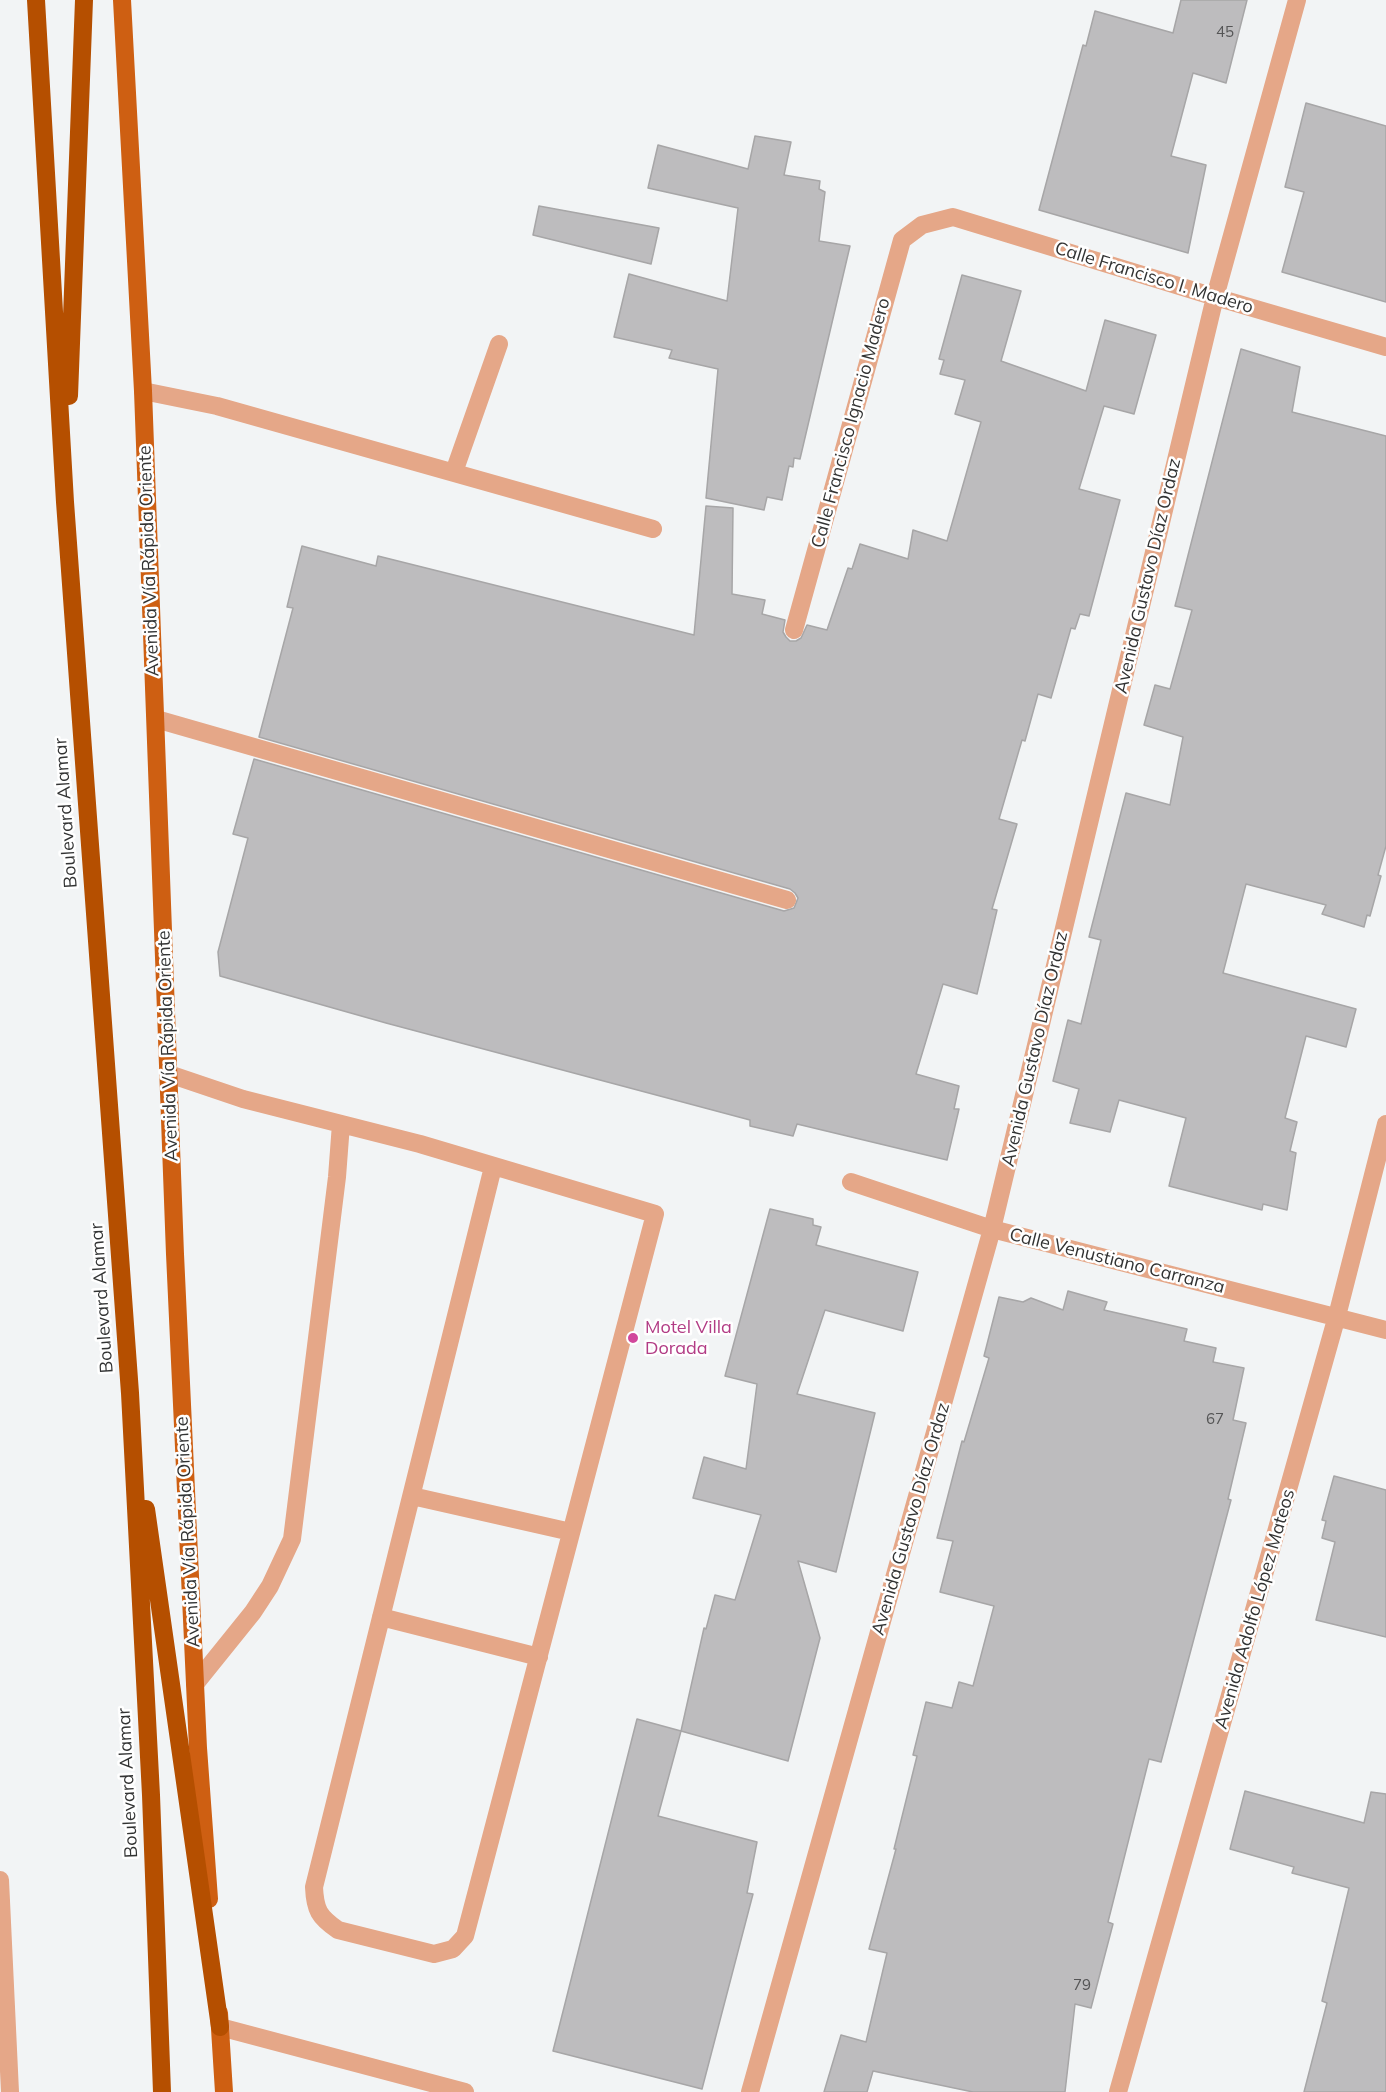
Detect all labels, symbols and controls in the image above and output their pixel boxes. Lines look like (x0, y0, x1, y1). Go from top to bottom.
house number: 45 (1216, 23, 1234, 41)
street label: Calle Francisco I. Madero (1052, 237, 1256, 319)
street label: Calle Francisco Ignacio Madero (807, 296, 895, 550)
street label: Avenida Vía Rápida Oriente (134, 445, 164, 677)
street label: Avenida Gustavo Díaz Ordaz (1110, 456, 1186, 696)
street label: Boulevard Alamar (50, 737, 82, 889)
street label: Avenida Gustavo Díaz Ordaz (997, 929, 1073, 1169)
street label: Avenida Vía Rápida Oriente (153, 930, 183, 1162)
street label: Boulevard Alamar (86, 1222, 118, 1374)
street label: Calle Venustiano Carranza (1007, 1224, 1227, 1298)
place label: Motel Villa Dorada (645, 1317, 732, 1360)
marker: Motel Villa Dorada (626, 1331, 640, 1345)
street label: Avenida Gustavo Díaz Ordaz (867, 1400, 955, 1638)
house number: 67 (1206, 1410, 1224, 1428)
street label: Avenida Vía Rápida Oriente (171, 1416, 205, 1648)
street label: Avenida Adolfo López Mateos (1210, 1487, 1300, 1731)
street label: Boulevard Alamar (113, 1707, 143, 1859)
house number: 79 (1073, 1976, 1091, 1994)

